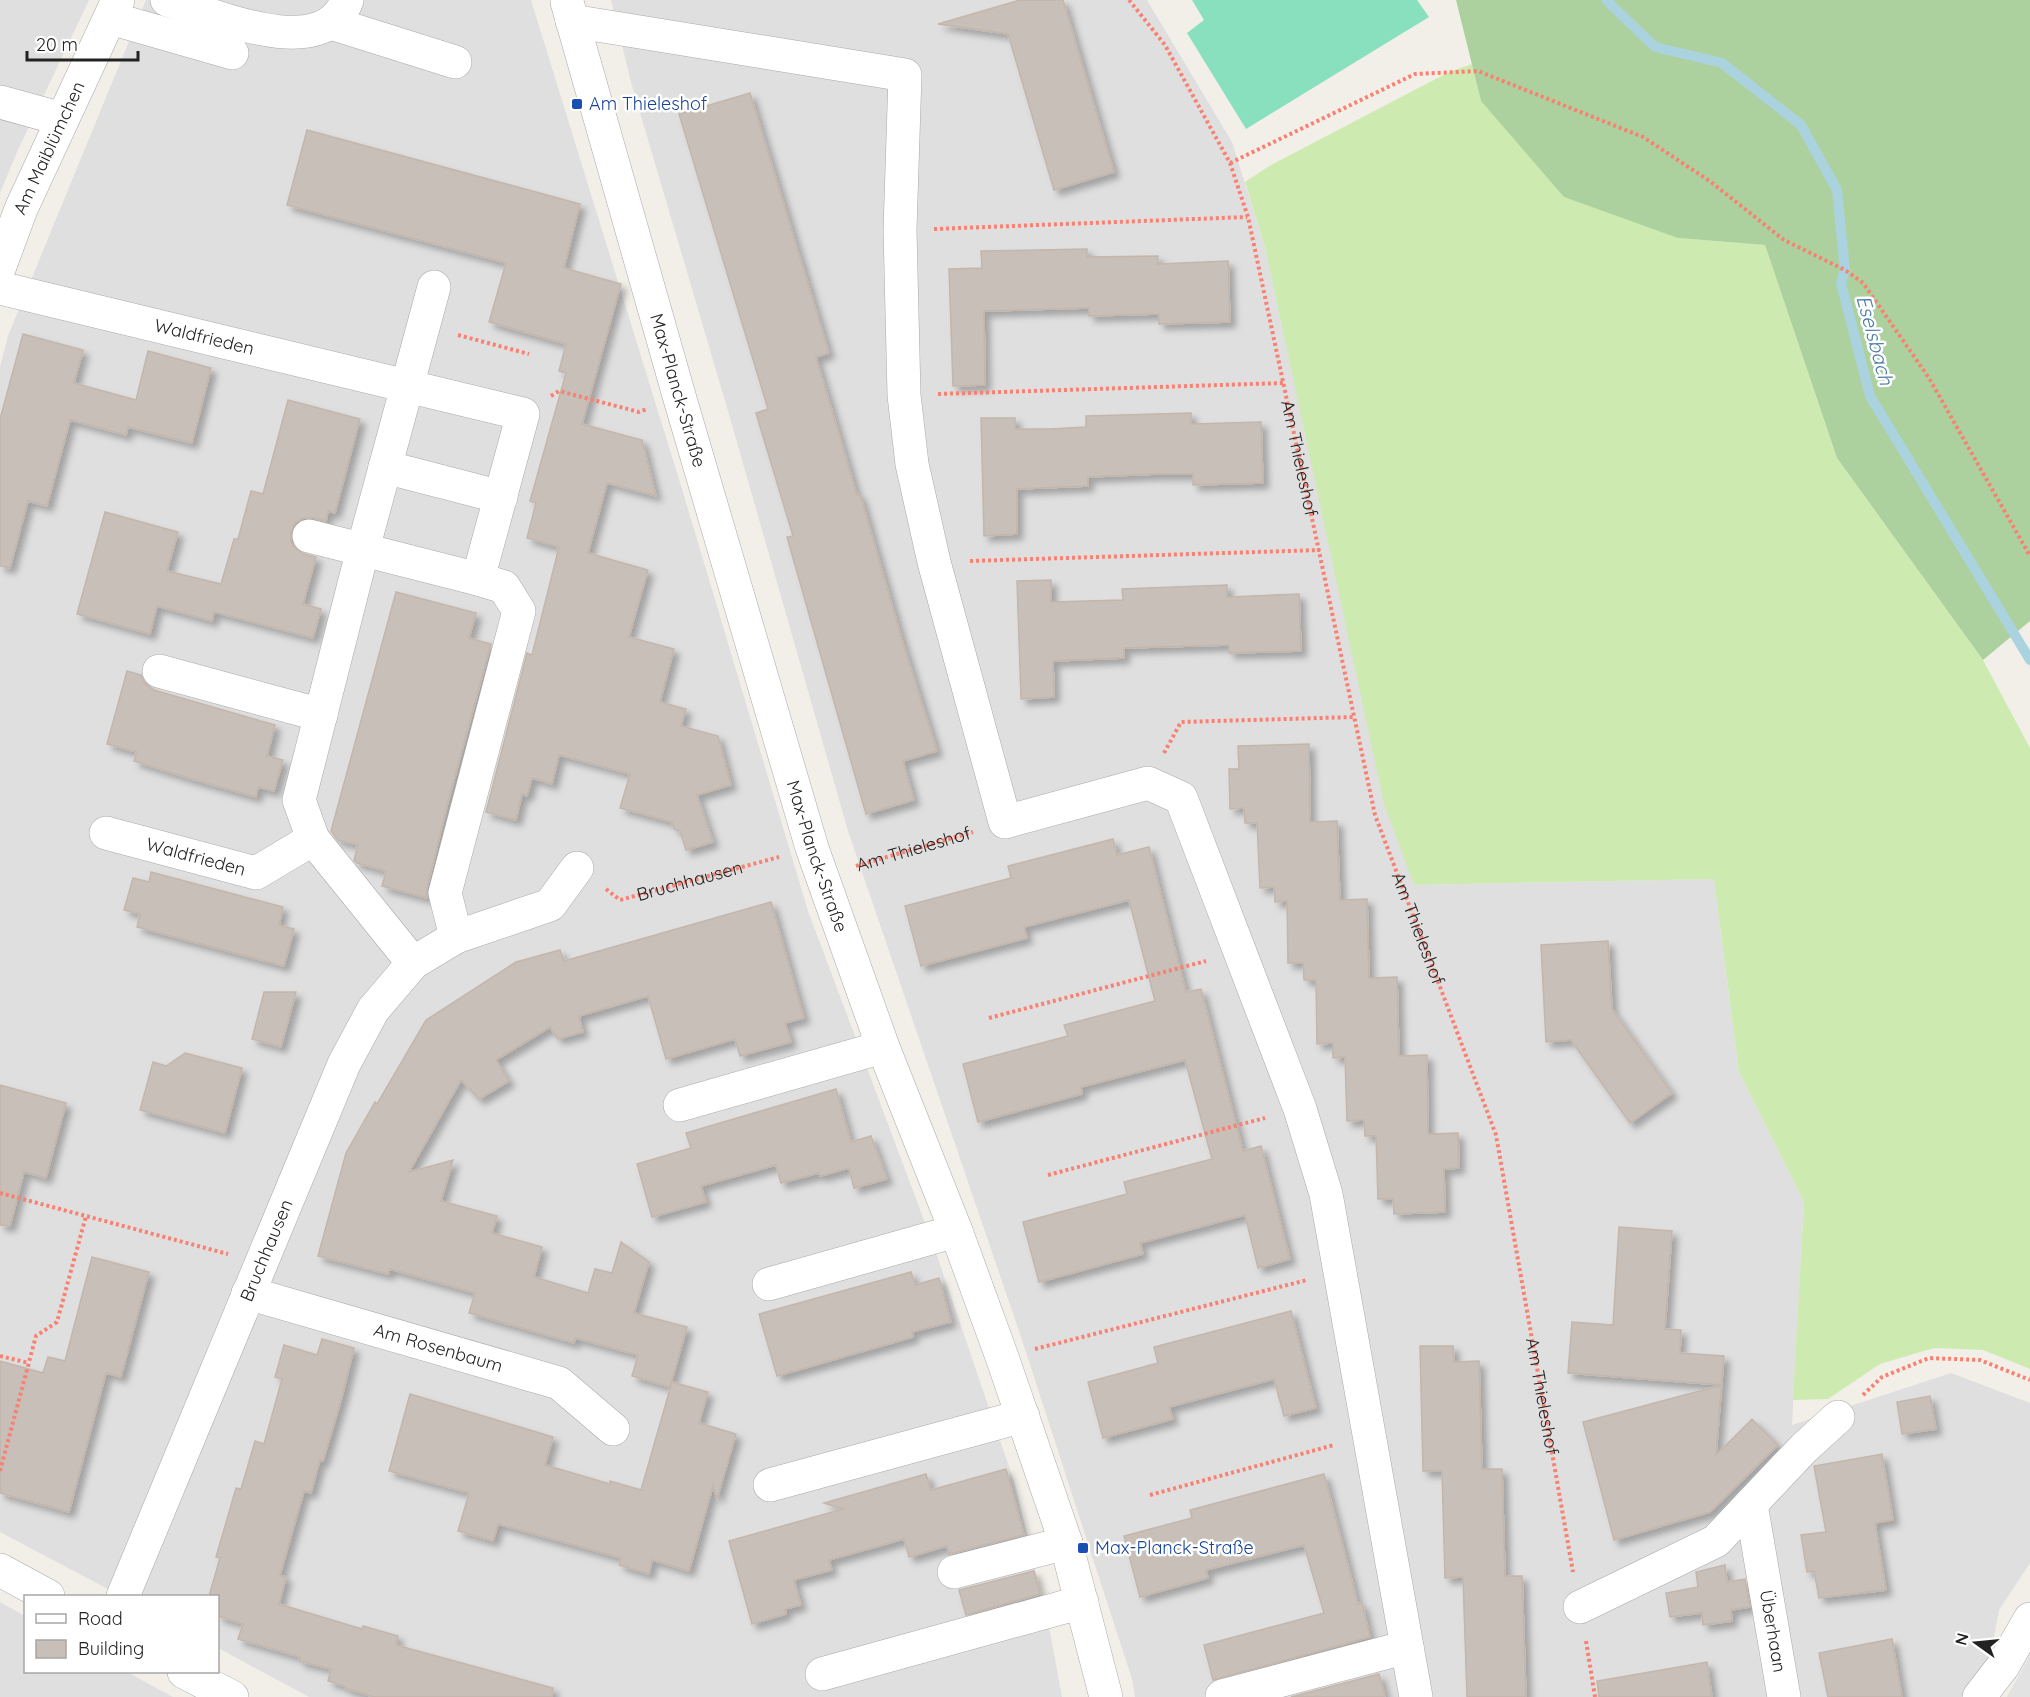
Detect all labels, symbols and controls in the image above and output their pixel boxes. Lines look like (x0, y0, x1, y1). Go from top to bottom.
scale bar (27, 24, 138, 62)
text: 20 m (36, 33, 78, 56)
street label: Am Maiblümchen (8, 77, 90, 218)
place label: Am Thieleshof (589, 92, 708, 115)
marker: Am Thieleshof (570, 97, 584, 111)
water label: Eselsbach (1852, 292, 1900, 388)
street label: Max-Planck-Straße (645, 311, 711, 470)
street label: Waldfrieden (152, 314, 257, 360)
street label: Am Thieleshof (1276, 398, 1323, 519)
street label: Max-Planck-Straße (782, 777, 853, 935)
street label: Am Thieleshof (853, 821, 974, 876)
street label: Waldfrieden (144, 832, 248, 881)
street label: Bruchhausen (634, 855, 745, 906)
street label: Am Thieleshof (1387, 869, 1450, 988)
street label: Bruchhausen (235, 1196, 297, 1305)
street label: Am Rosenbaum (371, 1318, 506, 1377)
street label: Am Thieleshof (1521, 1336, 1564, 1457)
place label: Max-Planck-Straße (1095, 1536, 1254, 1559)
marker: Max-Planck-Straße (1076, 1541, 1090, 1555)
street label: Überhaan (1755, 1588, 1792, 1674)
legend (24, 1595, 219, 1673)
text: Road (78, 1607, 123, 1630)
north arrow (1946, 1613, 2006, 1673)
text: N (1950, 1631, 1973, 1647)
text: Building (78, 1637, 144, 1660)

